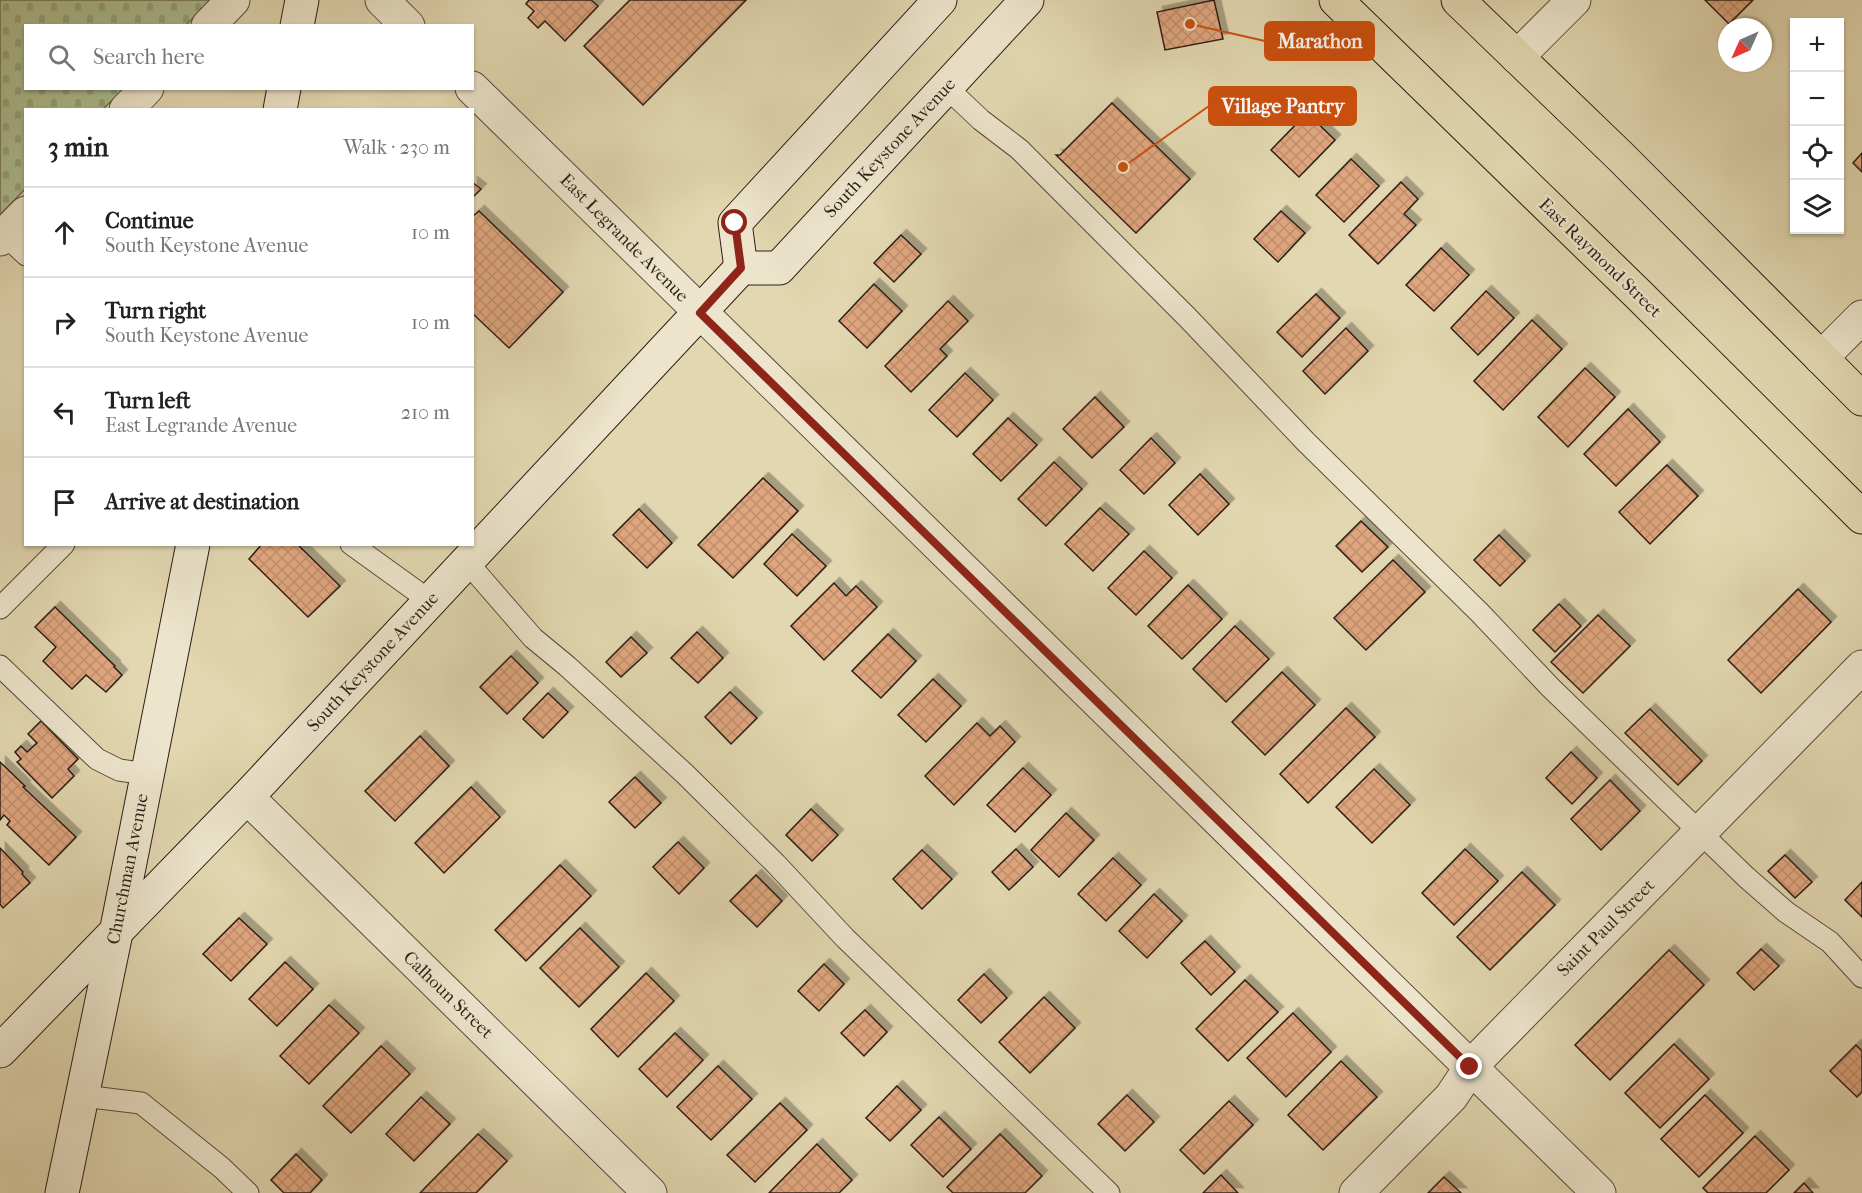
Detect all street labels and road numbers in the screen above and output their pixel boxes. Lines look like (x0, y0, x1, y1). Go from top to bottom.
street label: South Keystone Avenue (820, 74, 960, 222)
street label: East Legrande Avenue (555, 169, 693, 307)
street label: East Raymond Street (1534, 194, 1666, 322)
street label: South Keystone Avenue (303, 588, 443, 736)
street label: Churchman Avenue (103, 792, 153, 946)
street label: Saint Paul Street (1553, 875, 1659, 981)
street label: Calhoun Street (399, 947, 498, 1043)

